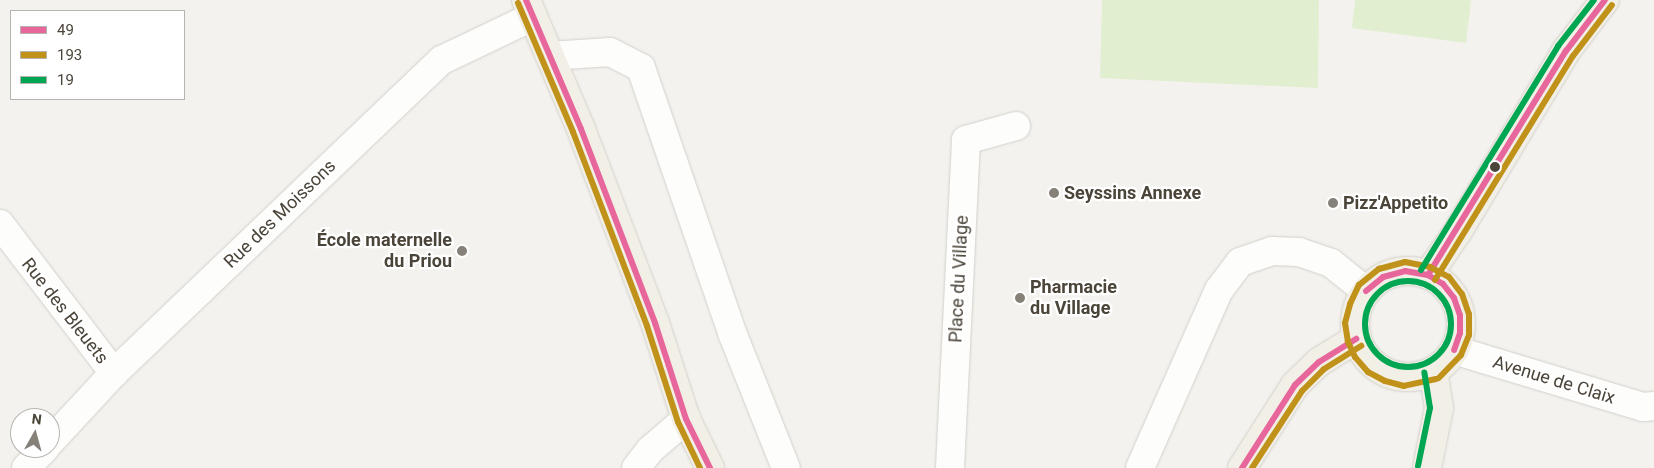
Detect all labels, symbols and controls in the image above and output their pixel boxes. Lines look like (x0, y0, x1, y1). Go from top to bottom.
legend (10, 10, 185, 100)
text: 49 (57, 21, 74, 39)
text: 193 (57, 46, 82, 64)
text: 19 (57, 71, 74, 89)
street label: Rue des Moissons (220, 155, 340, 273)
unlabelled marker (1490, 162, 1500, 172)
place label: Seyssins Annexe (1064, 182, 1201, 204)
marker: Seyssins Annexe (1048, 187, 1060, 199)
place label: Pizz'Appetito (1343, 192, 1448, 214)
marker: Pizz'Appetito (1327, 197, 1339, 209)
street label: Place du Village (945, 215, 973, 343)
place label: École maternelle du Priou (317, 230, 452, 272)
marker: École maternelle du Priou (456, 245, 468, 257)
street label: Rue des Bleuets (17, 254, 113, 368)
place label: Pharmacie du Village (1030, 277, 1117, 320)
marker: Pharmacie du Village (1014, 292, 1026, 304)
street label: Avenue de Claix (1490, 351, 1618, 409)
north arrow (10, 408, 60, 458)
text: N (31, 411, 43, 428)

